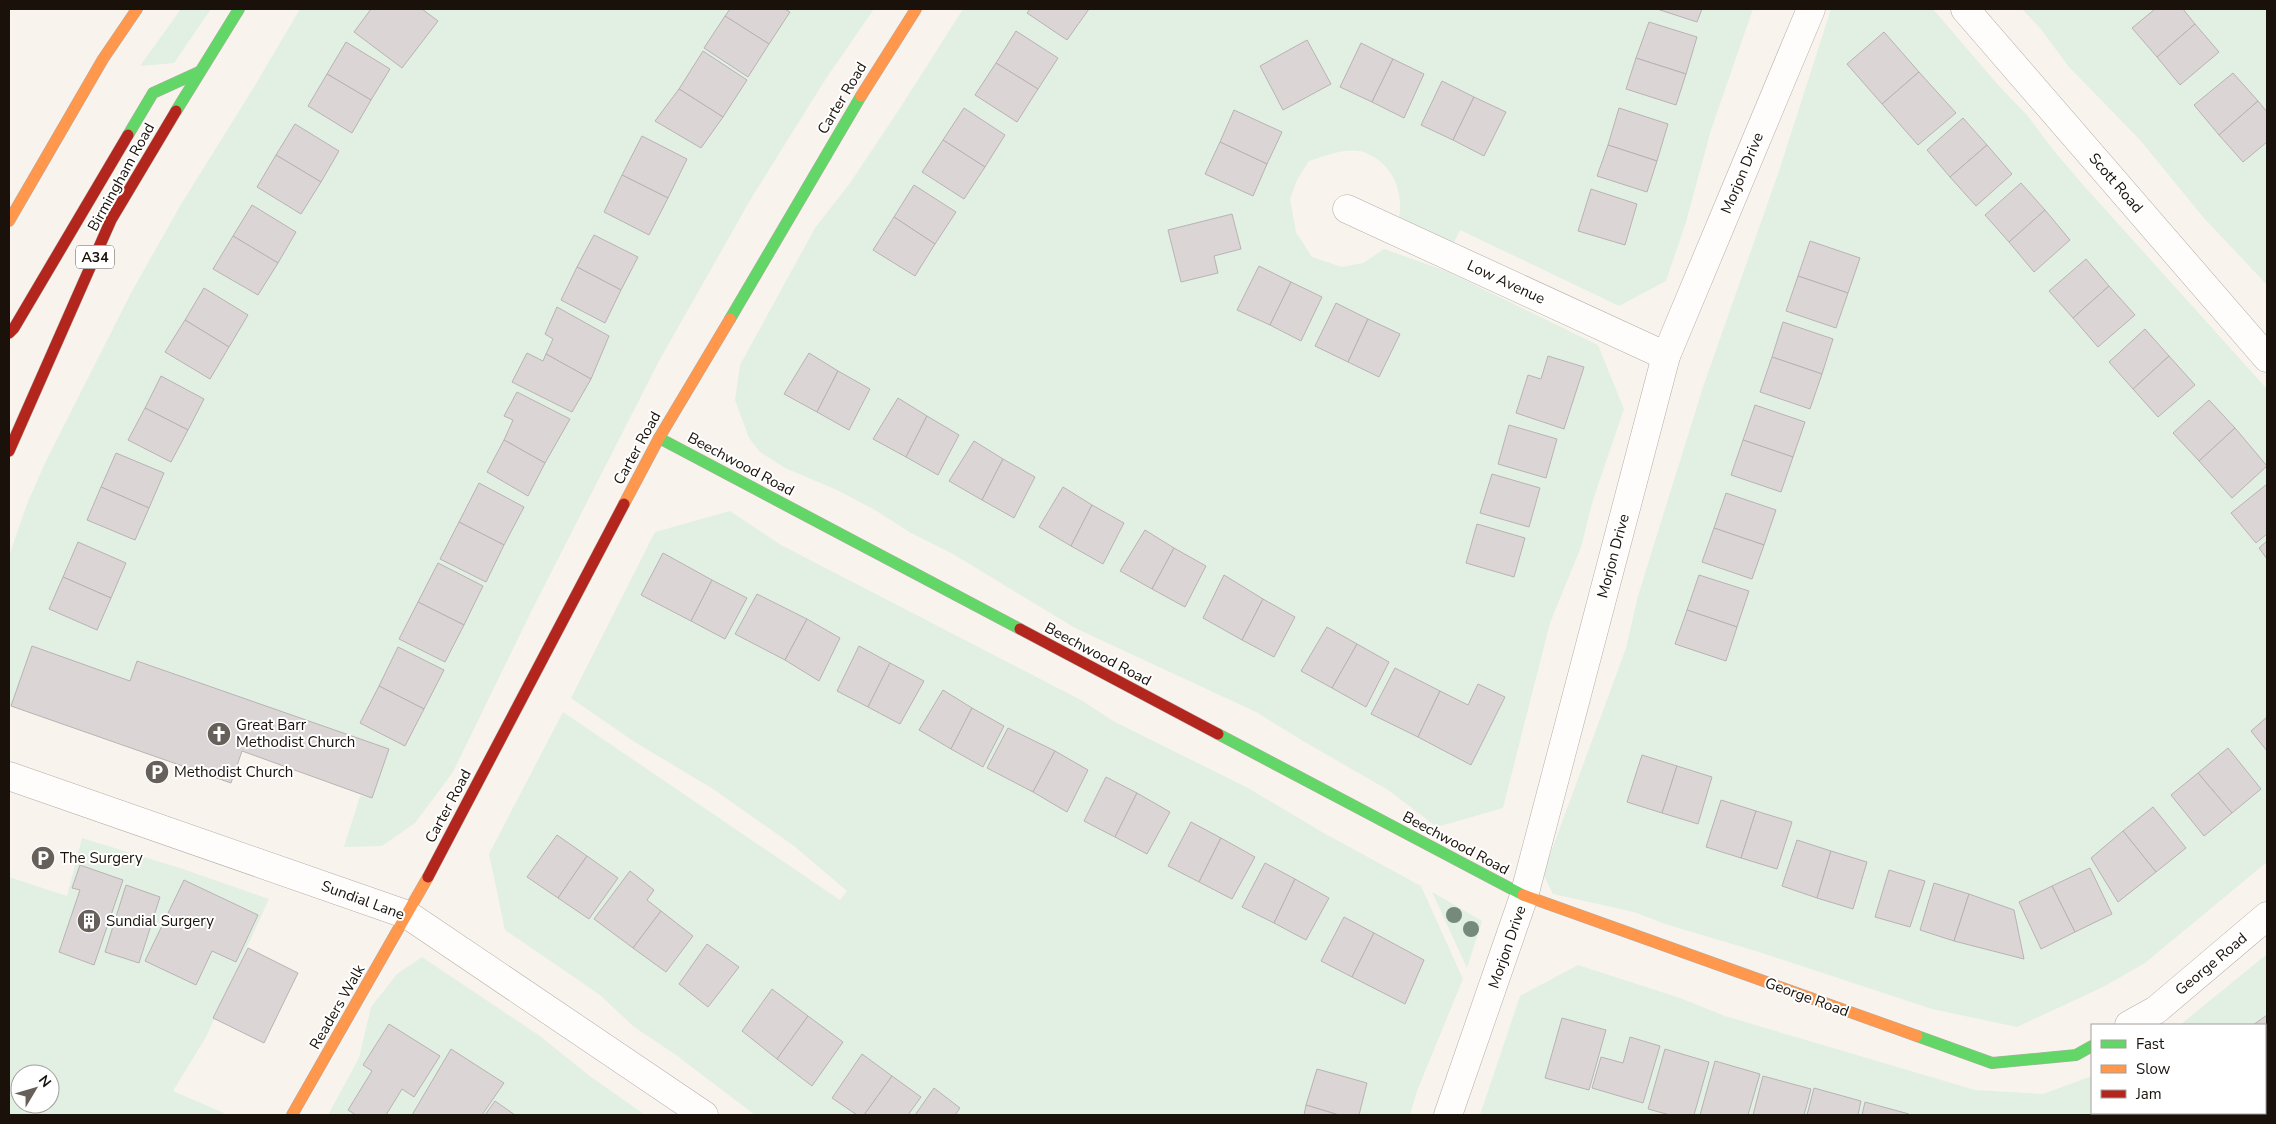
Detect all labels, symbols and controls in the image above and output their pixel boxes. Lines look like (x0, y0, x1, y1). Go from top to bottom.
street label: Carter Road (813, 58, 871, 138)
street label: Birmingham Road (83, 119, 159, 235)
street label: Morjon Drive (1716, 129, 1768, 217)
street label: Scott Road (2084, 149, 2148, 217)
road number: A34 (76, 246, 114, 268)
street label: Low Avenue (1464, 255, 1548, 309)
street label: Carter Road (609, 408, 665, 488)
street label: Beechwood Road (684, 427, 798, 501)
street label: Morjon Drive (1592, 512, 1634, 600)
street label: Beechwood Road (1041, 617, 1155, 691)
place label: Great Barr Methodist Church (236, 715, 355, 752)
church icon: Great Barr Methodist Church (206, 721, 232, 747)
parking icon: Methodist Church (144, 759, 170, 785)
place label: Methodist Church (174, 762, 293, 782)
street label: Carter Road (420, 766, 476, 846)
street label: Beechwood Road (1399, 806, 1513, 880)
parking icon: The Surgery (30, 845, 56, 871)
place label: The Surgery (60, 848, 143, 868)
street label: Sundial Lane (319, 876, 407, 924)
street label: Morjon Drive (1483, 903, 1531, 991)
building icon: Sundial Surgery (76, 908, 102, 934)
place label: Sundial Surgery (106, 911, 214, 931)
street label: George Road (2171, 928, 2251, 1000)
street label: Readers Walk (305, 961, 370, 1053)
street label: George Road (1762, 973, 1852, 1021)
legend (2091, 1024, 2266, 1114)
text: Fast (2136, 1034, 2165, 1054)
text: Slow (2136, 1059, 2171, 1079)
north arrow (10, 1064, 60, 1114)
text: N (34, 1071, 56, 1091)
text: Jam (2135, 1084, 2162, 1104)

